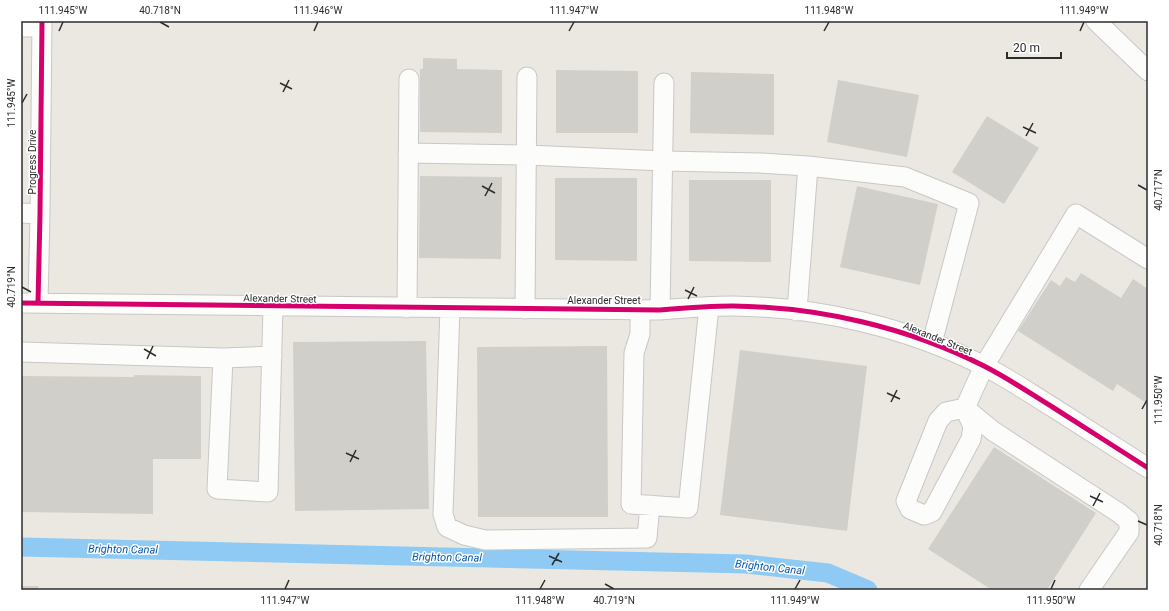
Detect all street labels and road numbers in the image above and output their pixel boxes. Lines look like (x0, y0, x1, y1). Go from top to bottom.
street label: Progress Drive (27, 130, 38, 194)
street label: Alexander Street (243, 292, 317, 305)
street label: Alexander Street (567, 295, 641, 306)
street label: Alexander Street (902, 320, 974, 357)

